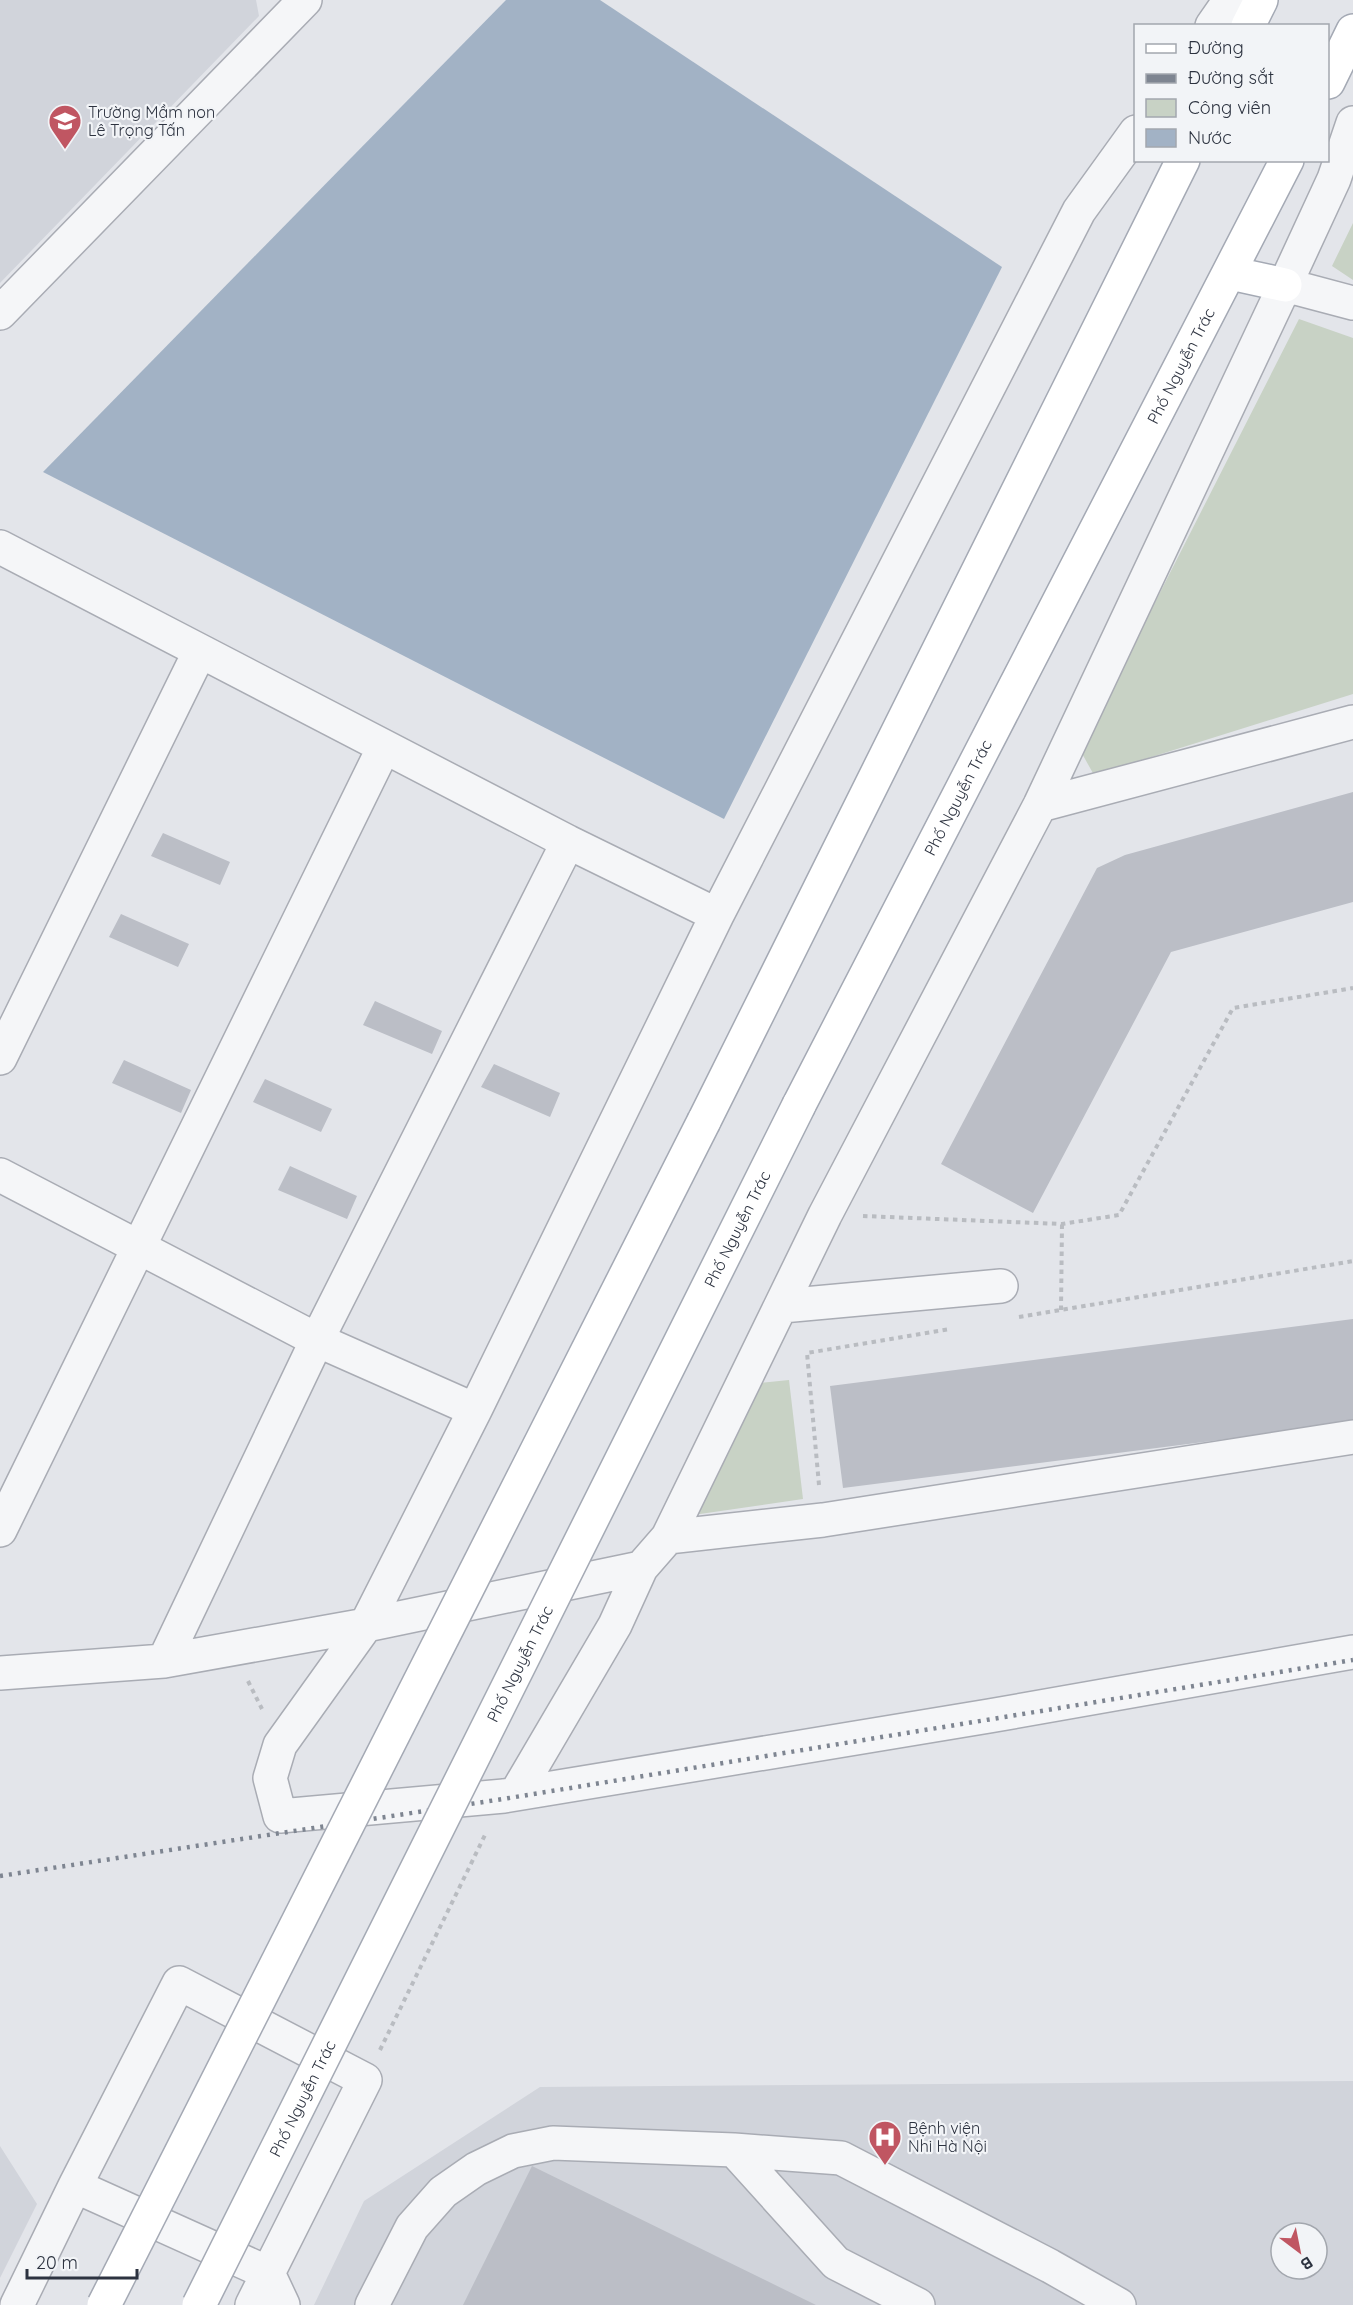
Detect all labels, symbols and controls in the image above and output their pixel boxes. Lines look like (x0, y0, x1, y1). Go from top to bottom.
legend (1134, 24, 1329, 162)
text: Đường (1188, 36, 1244, 59)
text: Đường sắt (1188, 66, 1274, 89)
text: Công viên (1188, 96, 1271, 119)
place label: Trường Mầm non Lê Trọng Tấn (88, 102, 215, 140)
school or university icon: Trường Mầm non Lê Trọng Tấn (47, 103, 83, 150)
text: Nước (1188, 126, 1232, 149)
street label: Phố Nguyễn Trác (1143, 304, 1219, 427)
street label: Phố Nguyễn Trác (920, 736, 996, 859)
street label: Phố Nguyễn Trác (700, 1167, 774, 1291)
street label: Phố Nguyễn Trác (482, 1602, 557, 1725)
street label: Phố Nguyễn Trác (265, 2037, 340, 2160)
place label: Bệnh viện Nhi Hà Nội (908, 2118, 987, 2156)
hospital icon: Bệnh viện Nhi Hà Nội (867, 2119, 903, 2166)
north arrow (1269, 2221, 1329, 2281)
scale bar (27, 2242, 136, 2280)
text: 20 m (36, 2251, 78, 2274)
text: B (1297, 2252, 1317, 2275)

